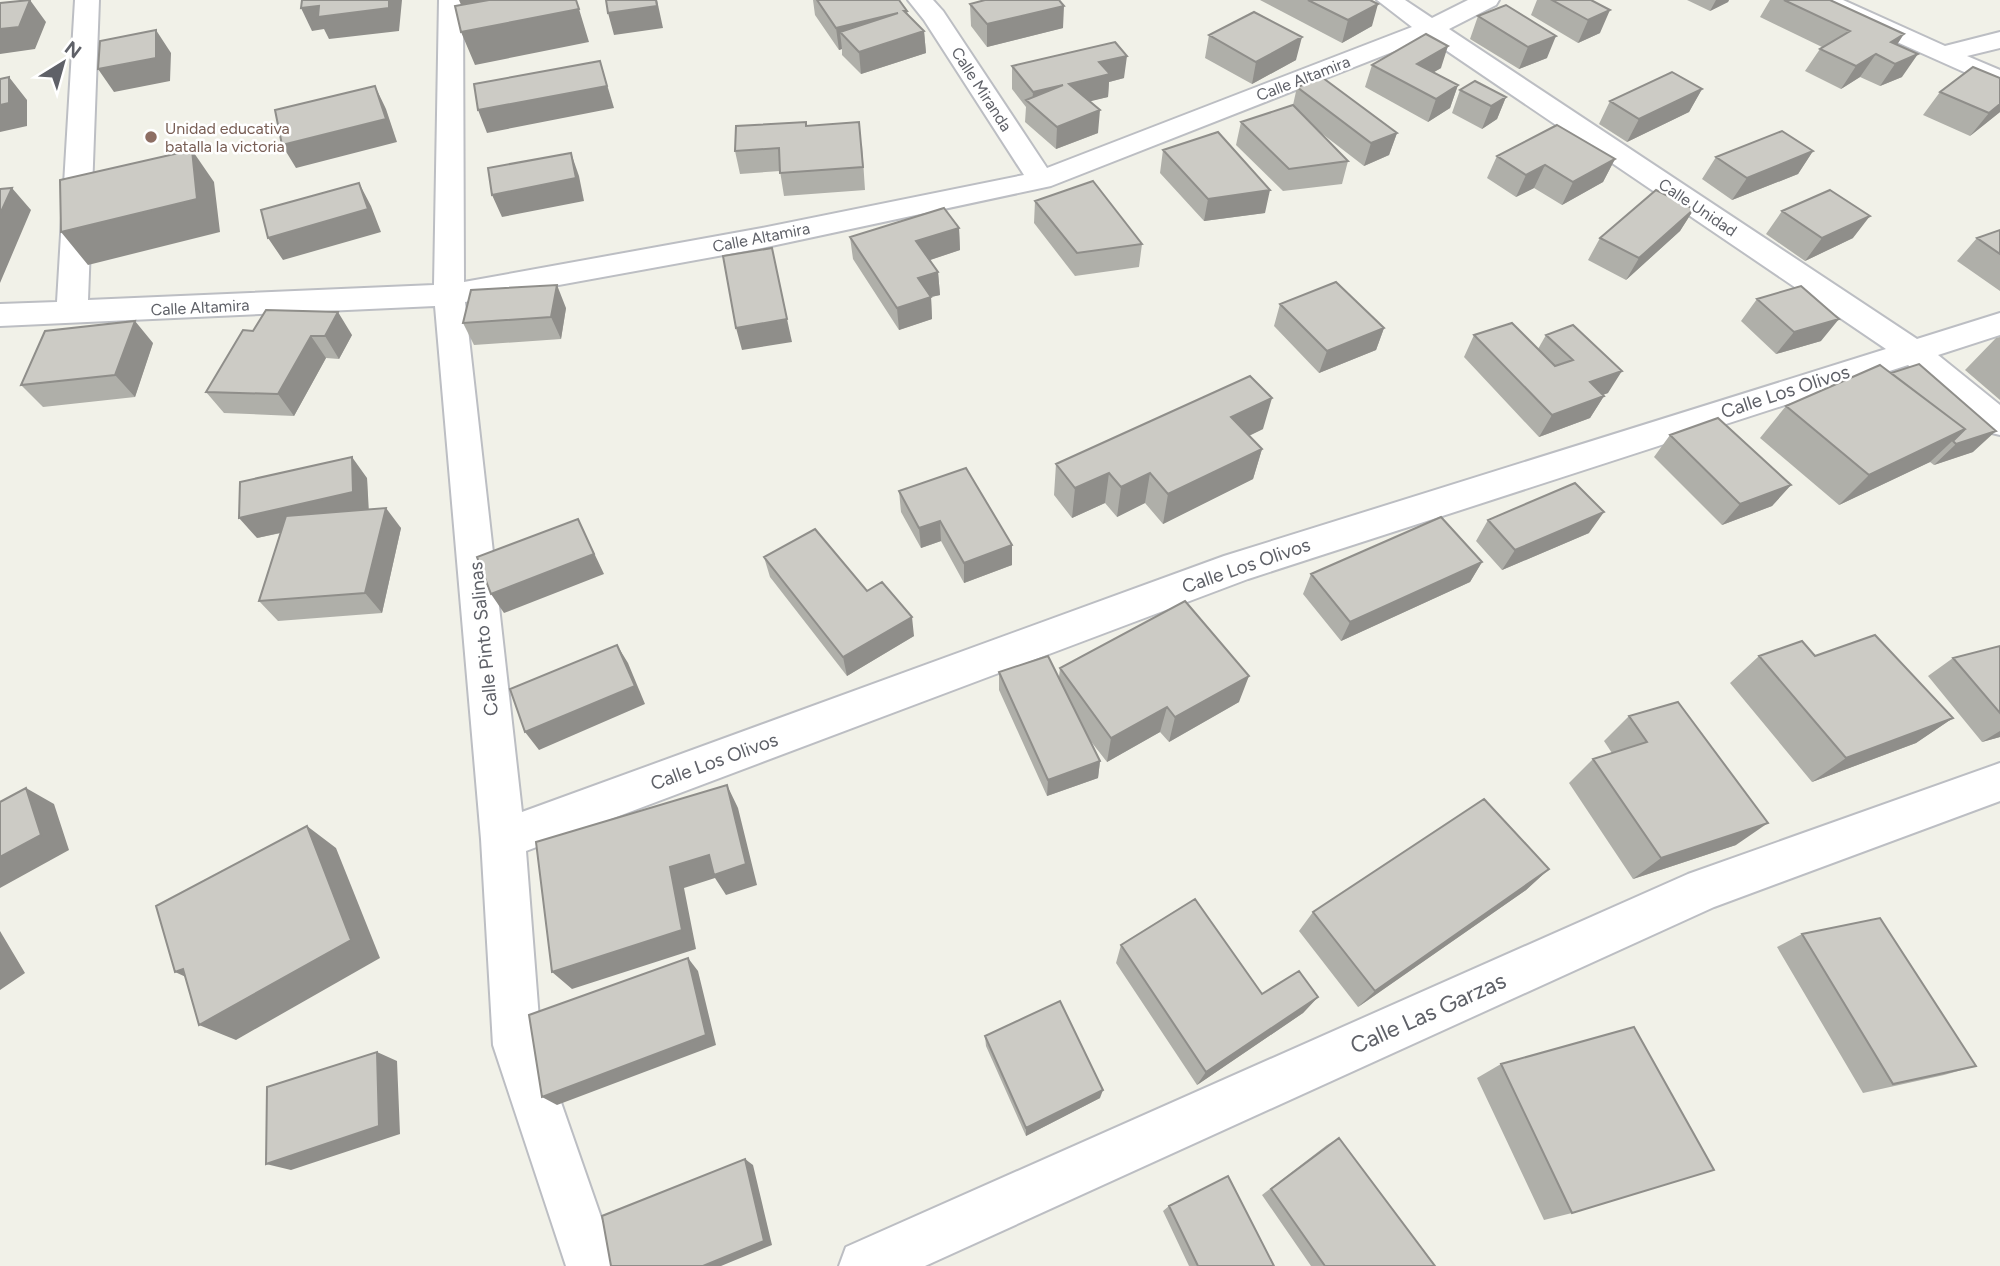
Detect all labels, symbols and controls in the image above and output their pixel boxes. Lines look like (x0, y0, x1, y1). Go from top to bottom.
north arrow (28, 28, 98, 98)
text: N (60, 36, 86, 63)
street label: Calle Miranda (947, 44, 1016, 135)
street label: Calle Altamira (1254, 52, 1353, 105)
place label: Unidad educativa batalla la victoria (165, 119, 290, 156)
marker: Unidad educativa batalla la victoria (143, 129, 159, 145)
street label: Calle Unidad (1655, 174, 1740, 241)
street label: Calle Altamira (711, 219, 811, 256)
street label: Calle Altamira (150, 295, 250, 320)
street label: Calle Los Olivos (1718, 360, 1853, 423)
street label: Calle Los Olivos (1179, 533, 1313, 598)
street label: Calle Pinto Salinas (464, 561, 503, 717)
street label: Calle Los Olivos (647, 728, 781, 795)
street label: Calle Las Garzas (1346, 966, 1510, 1060)

